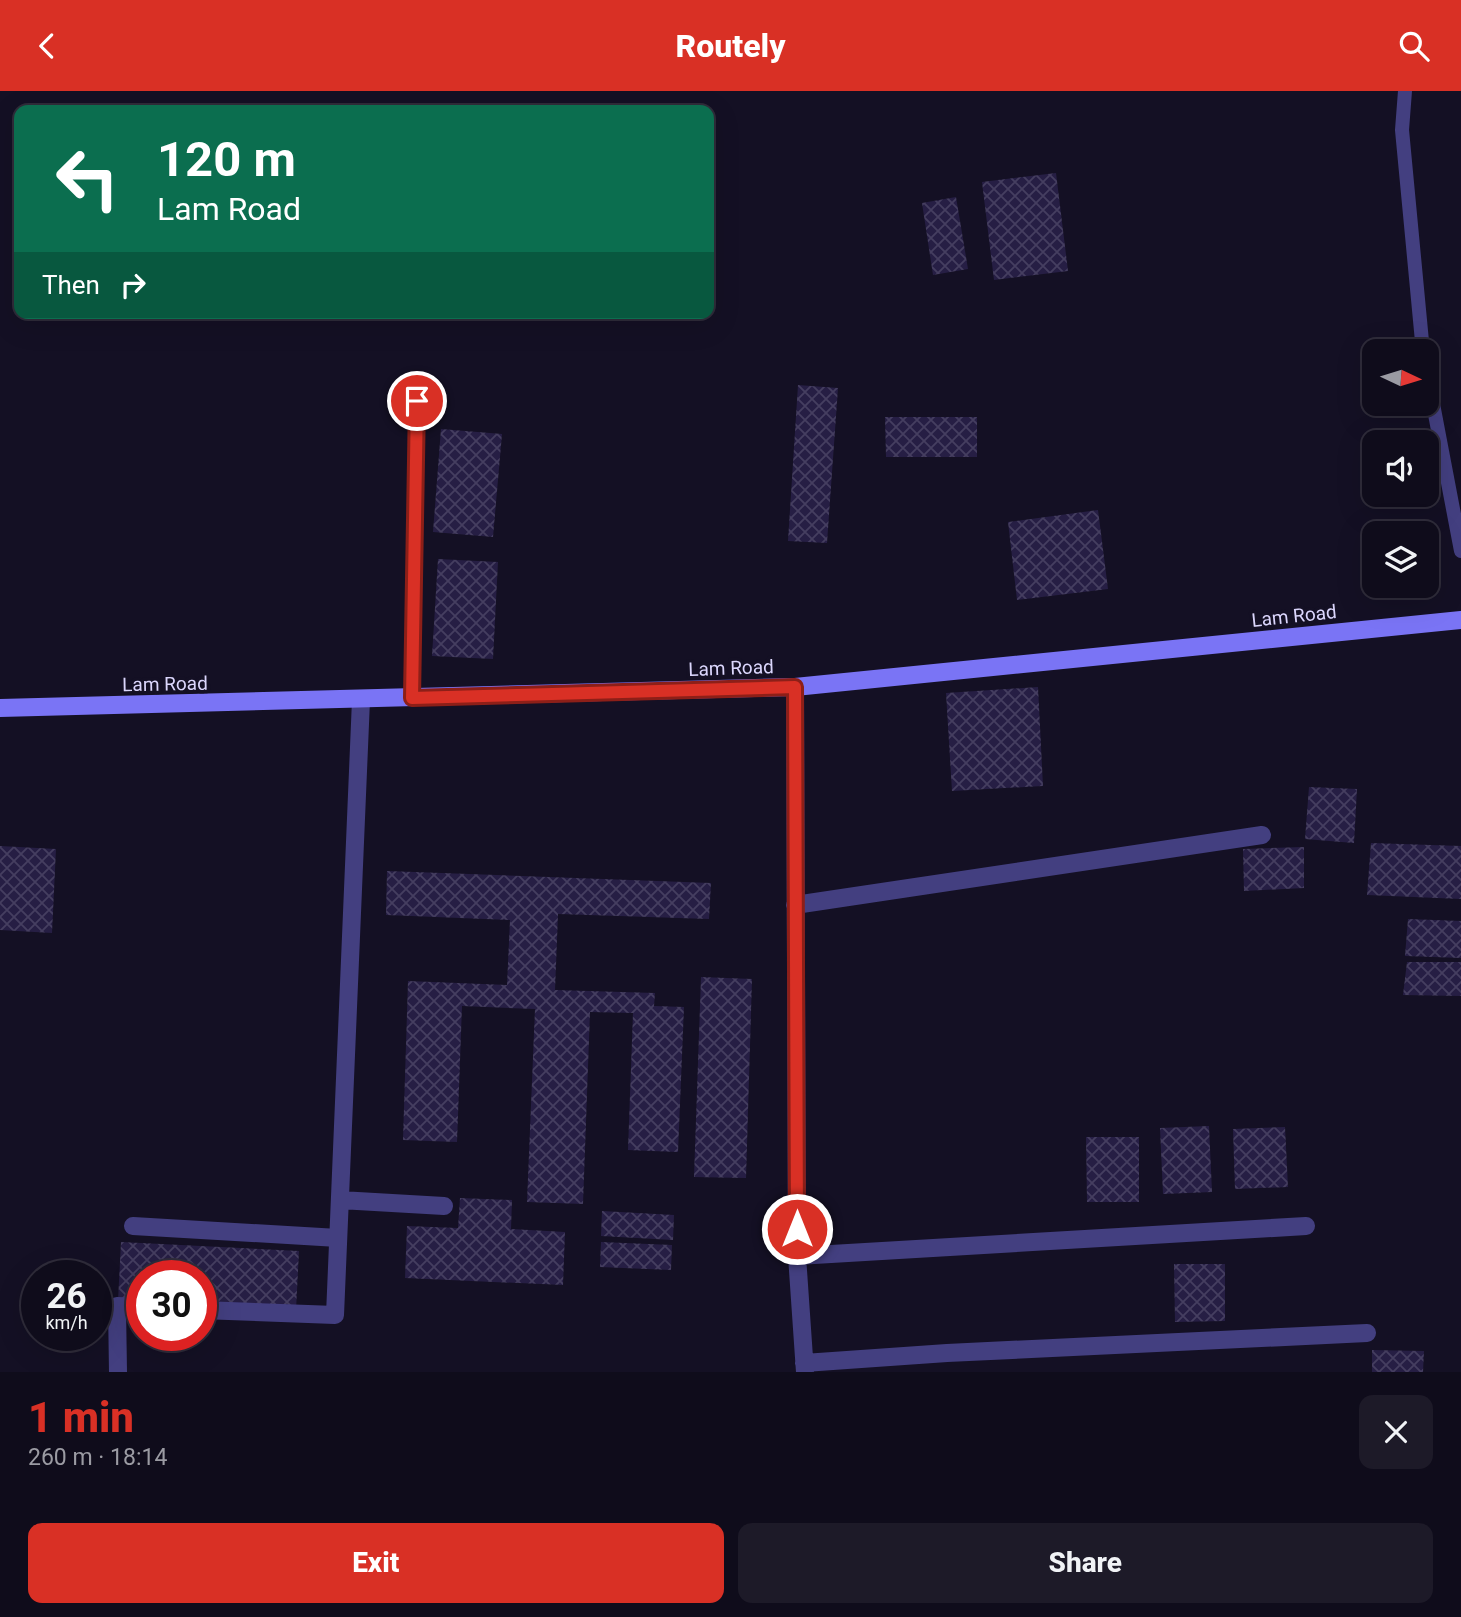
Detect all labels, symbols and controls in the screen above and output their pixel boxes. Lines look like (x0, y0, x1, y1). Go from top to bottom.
icon: back (28, 27, 66, 65)
text: Routely (676, 27, 785, 65)
icon: search (1395, 27, 1433, 65)
text: 120 m (157, 131, 296, 188)
icon: left (42, 133, 133, 224)
text: Lam Road (157, 190, 301, 228)
icon: right (114, 266, 152, 304)
text: Then (42, 270, 100, 300)
north arrow (1362, 339, 1438, 417)
map controls (1362, 339, 1439, 598)
pin (387, 371, 447, 431)
icon: arrive (398, 382, 436, 420)
button: sound (1362, 430, 1439, 507)
button: layers (1362, 521, 1439, 598)
street label: Lam Road (1250, 600, 1338, 632)
street label: Lam Road (688, 655, 774, 681)
street label: Lam Road (122, 672, 208, 696)
position arrow (760, 1192, 834, 1266)
speed limit sign: 30 (126, 1260, 217, 1351)
text: 26 (46, 1276, 87, 1317)
text: km/h (45, 1312, 88, 1333)
text: 1 min (28, 1393, 134, 1442)
button: close (1359, 1395, 1433, 1469)
text: 260 m · 18:14 (28, 1444, 167, 1471)
button: Exit (28, 1523, 724, 1603)
button: Share (738, 1523, 1433, 1603)

